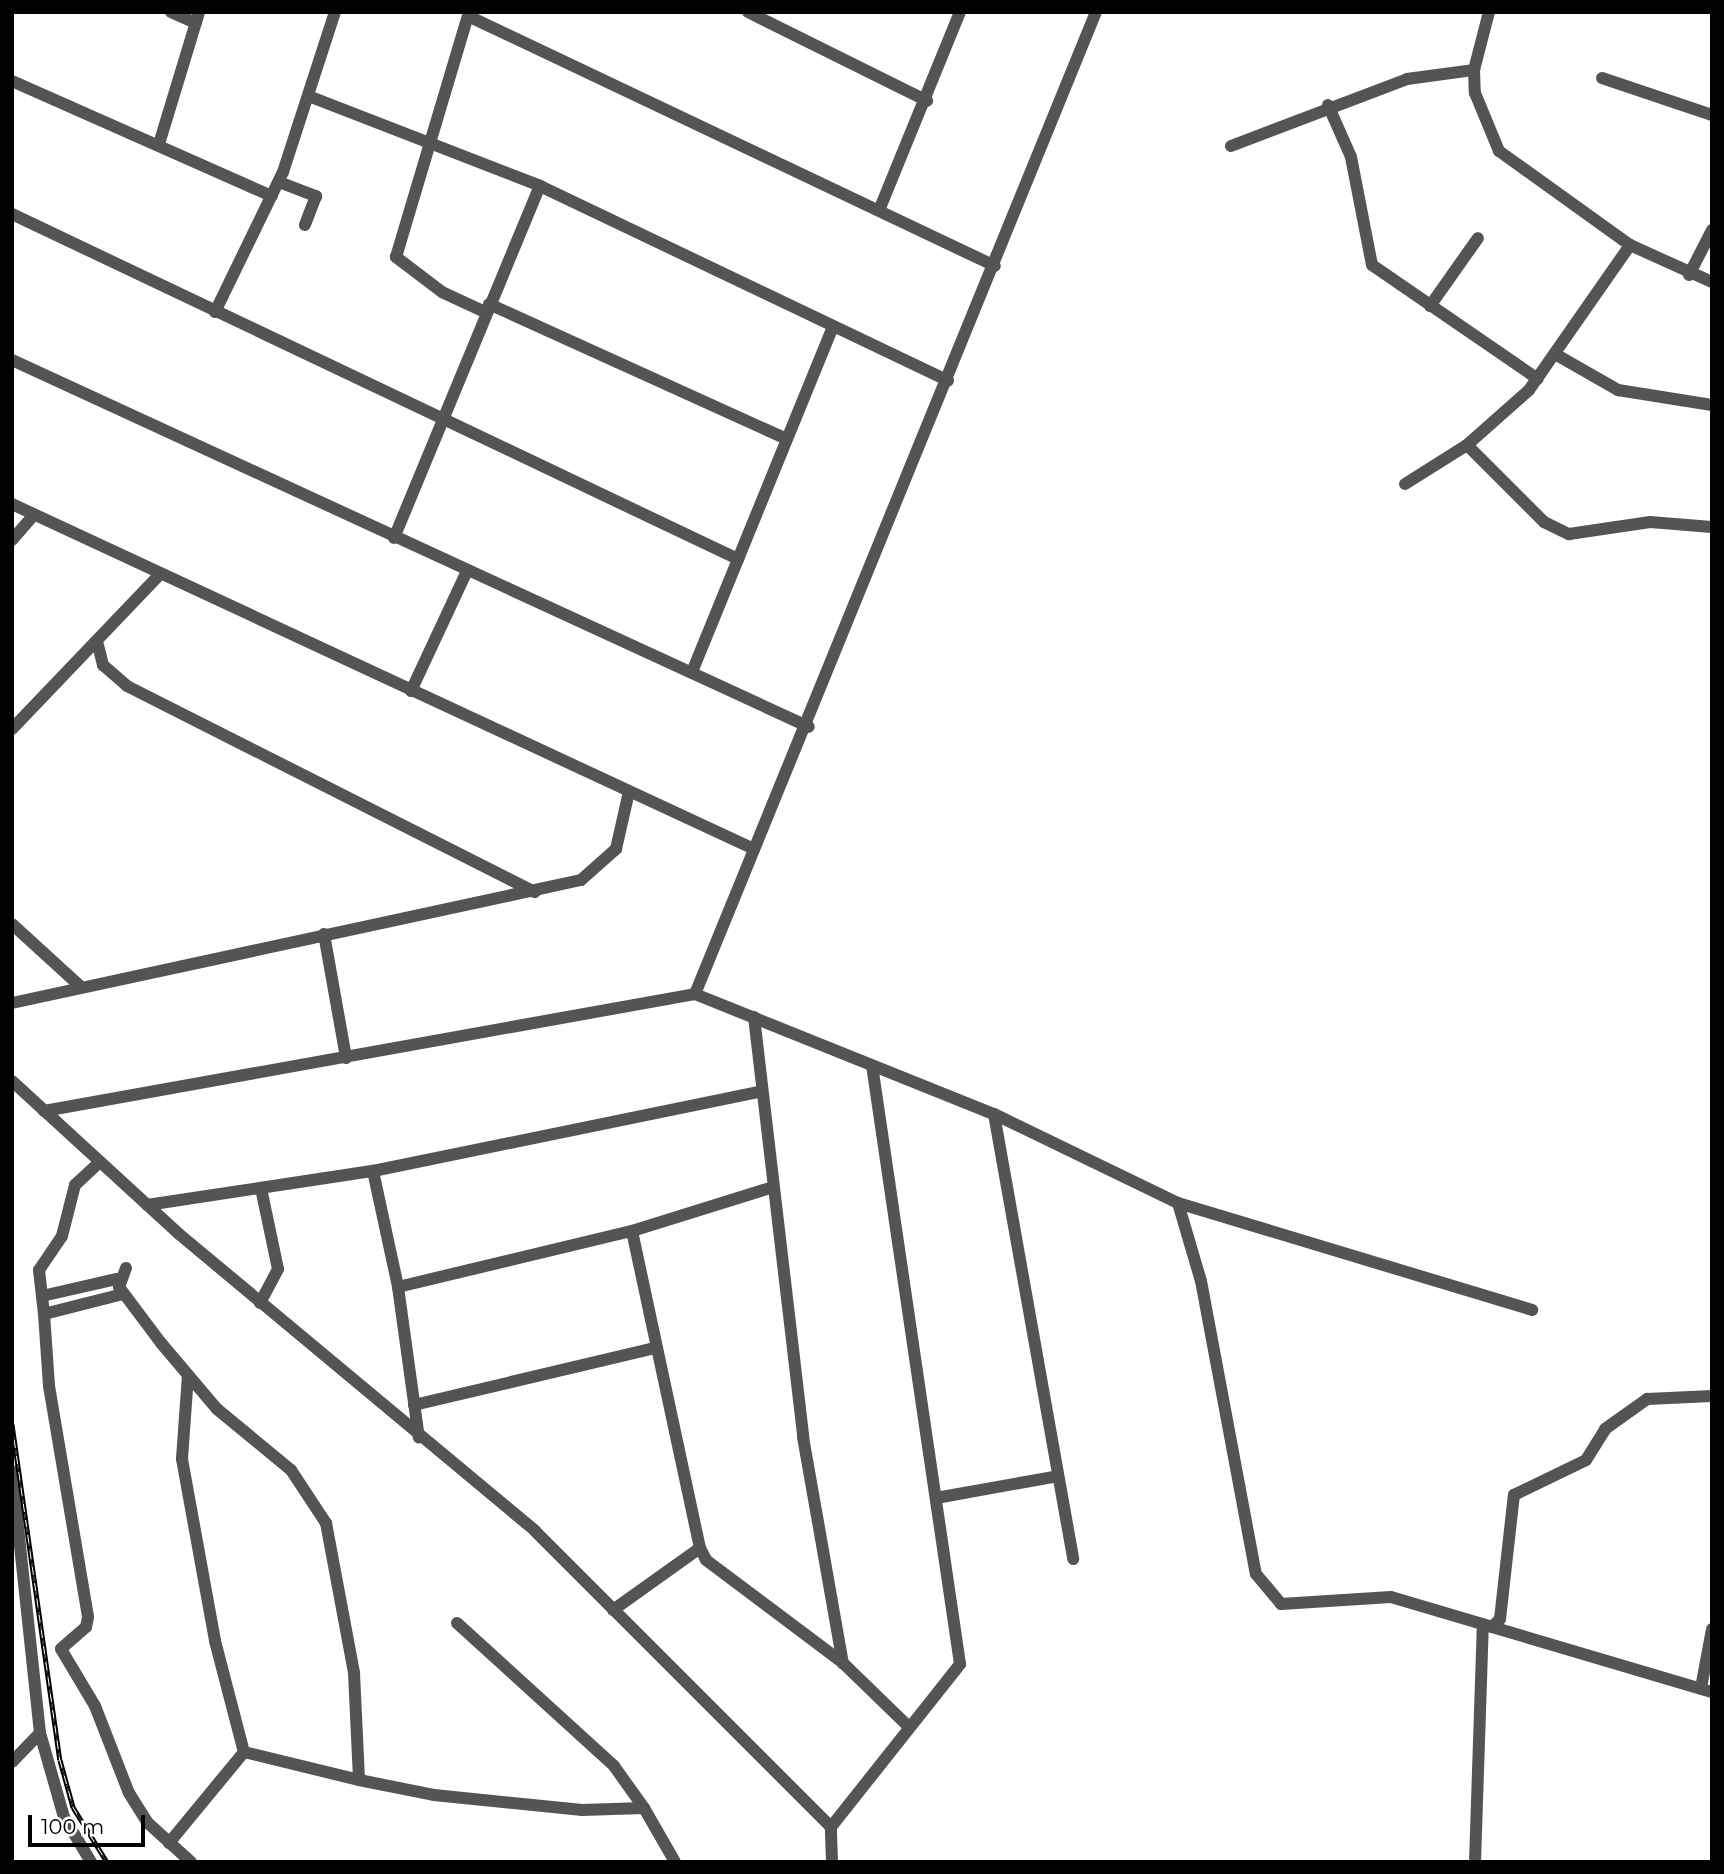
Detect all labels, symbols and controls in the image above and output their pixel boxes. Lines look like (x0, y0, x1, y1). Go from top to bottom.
scale bar (32, 1800, 149, 1844)
text: 100 m (41, 1814, 104, 1839)

